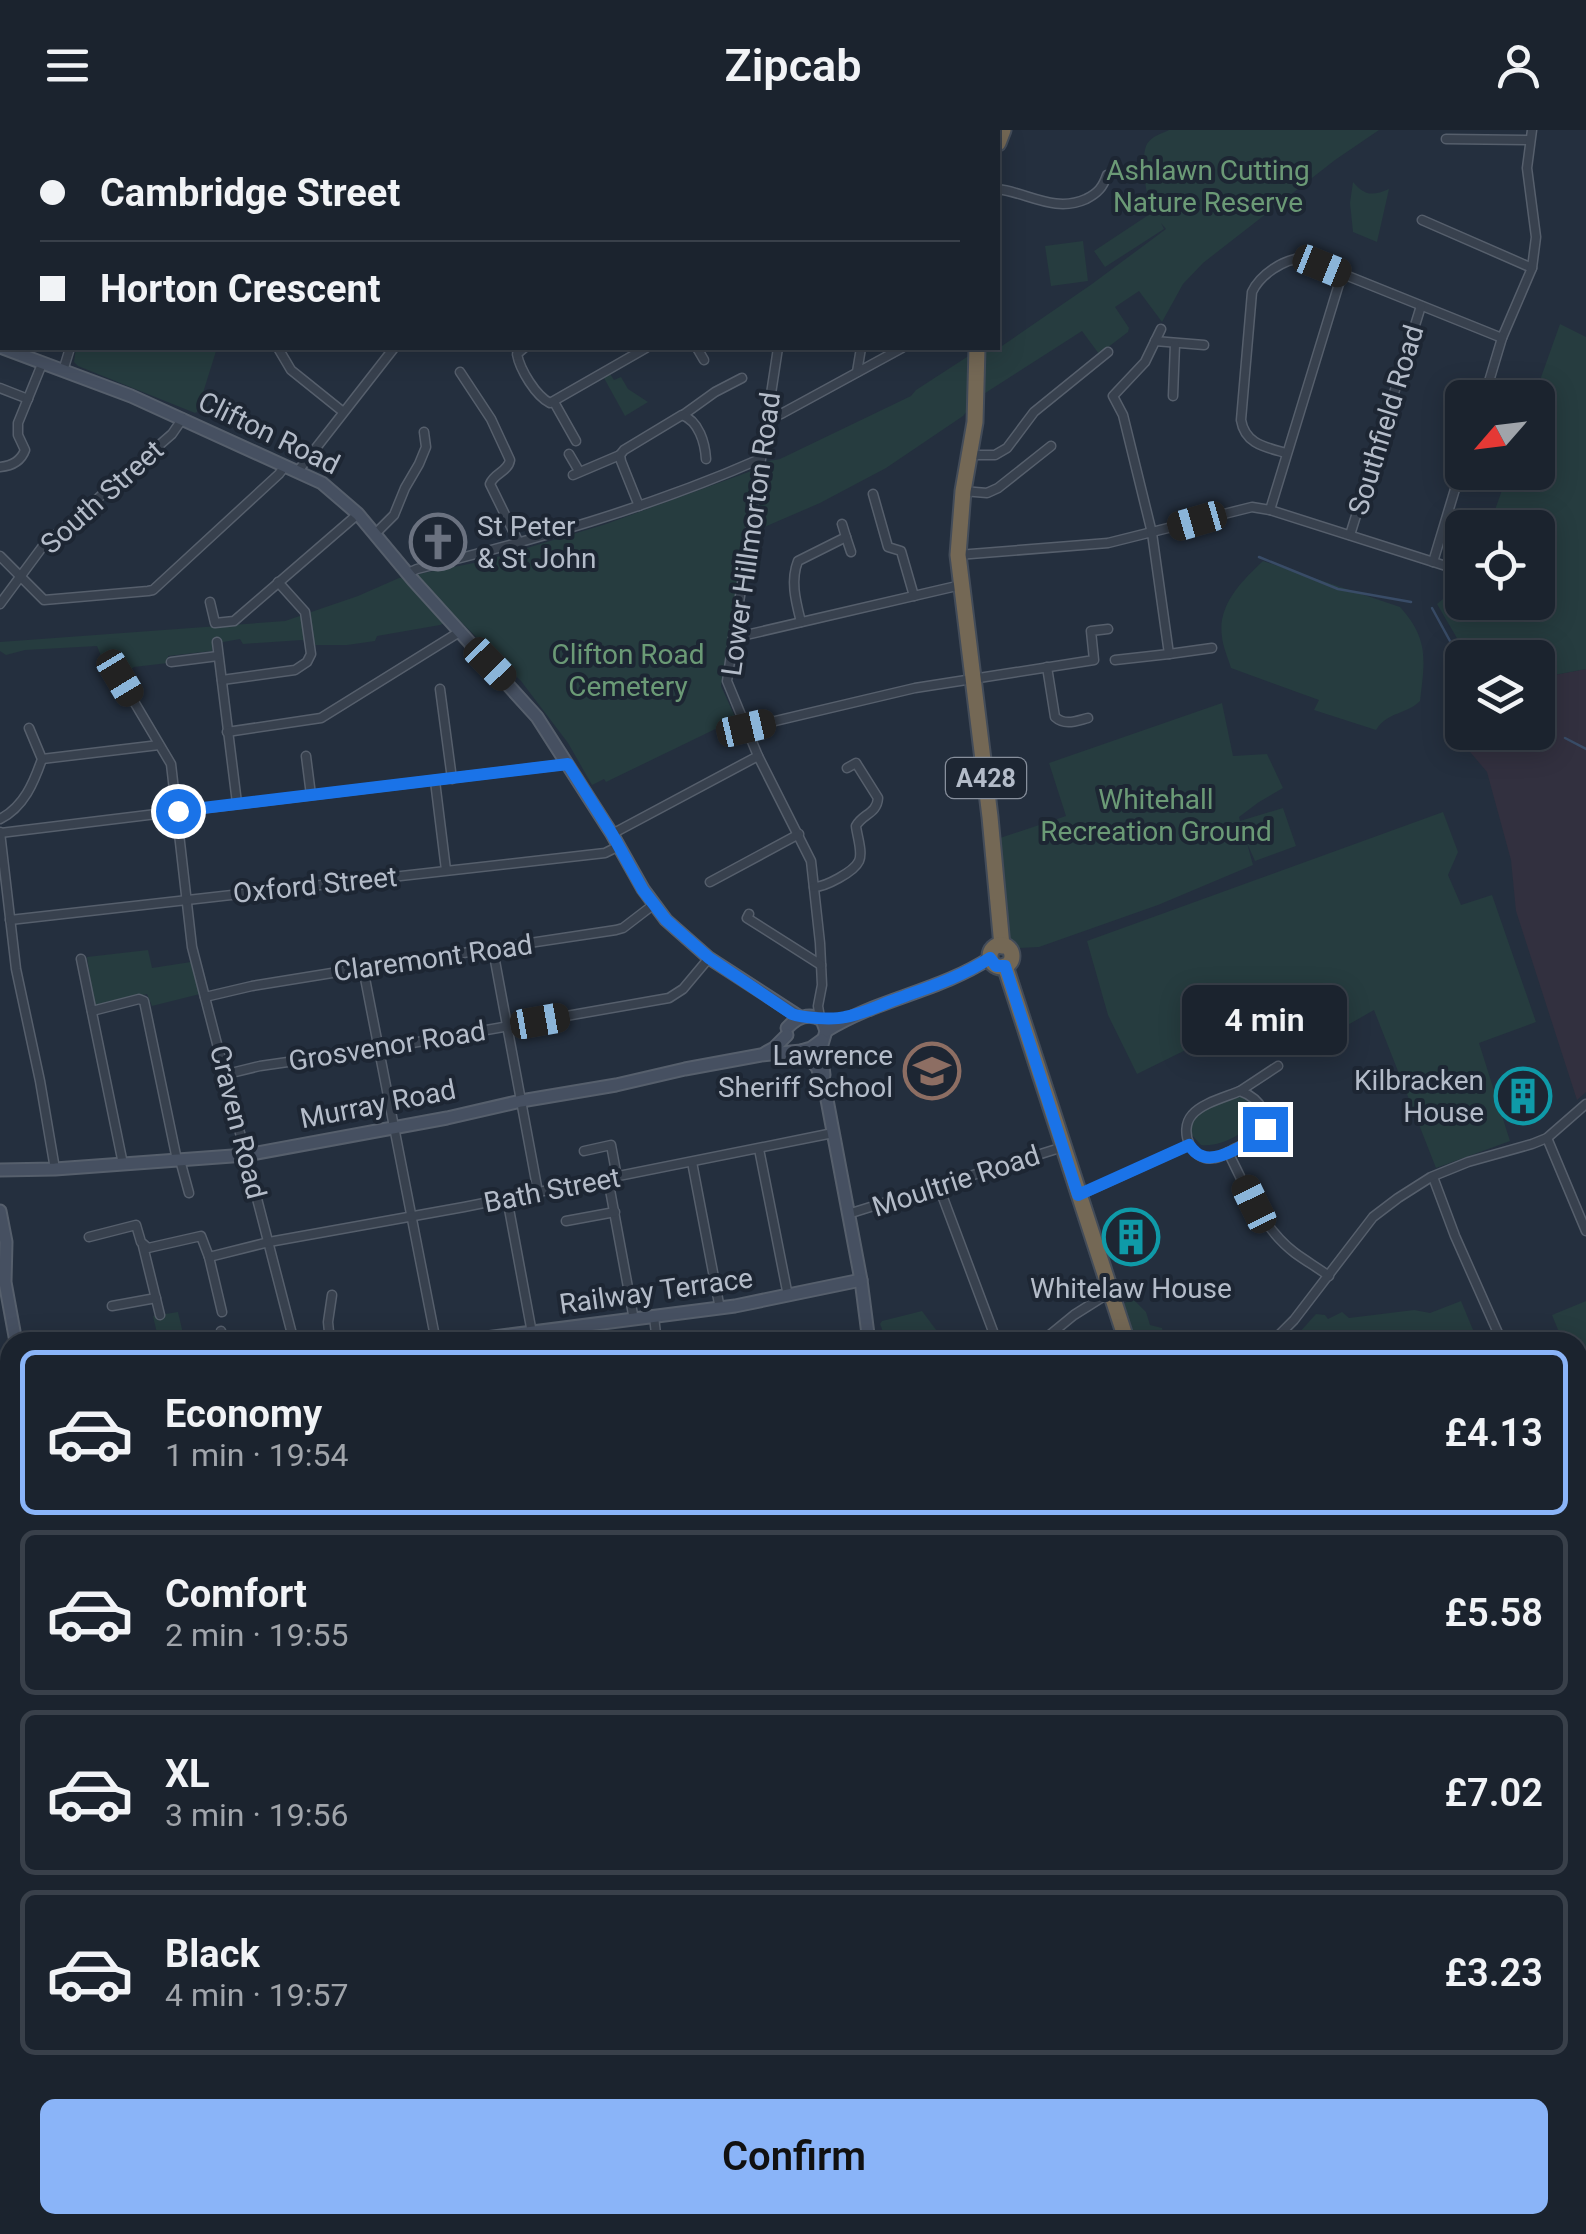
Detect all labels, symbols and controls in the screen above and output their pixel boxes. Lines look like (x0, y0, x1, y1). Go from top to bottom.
icon: menu (40, 38, 95, 93)
icon: person (1491, 38, 1546, 93)
text: Zipcab (724, 39, 862, 92)
park label: Ashlawn Cutting Nature Reserve (1106, 154, 1310, 219)
text: Cambridge Street (100, 171, 400, 215)
car (1289, 241, 1355, 291)
text: Horton Crescent (100, 267, 381, 311)
street label: Southfield Road (1341, 321, 1431, 519)
north arrow (1445, 380, 1555, 490)
map controls (1445, 380, 1555, 750)
street label: Clifton Road (193, 385, 345, 481)
street label: Lower Hillmorton Road (715, 390, 787, 678)
street label: South Street (34, 433, 170, 561)
car (1164, 498, 1230, 544)
place label: St Peter & St John (477, 510, 596, 575)
button: locate (1445, 510, 1555, 620)
church icon: St Peter & St John (408, 512, 468, 572)
car (458, 632, 522, 696)
park label: Clifton Road Cemetery (551, 638, 705, 703)
button: layers (1445, 640, 1555, 750)
car (92, 645, 148, 711)
car (713, 707, 779, 749)
road number: A428 (946, 758, 1026, 798)
park label: Whitehall Recreation Ground (1040, 783, 1272, 848)
route start (156, 789, 201, 834)
street label: Oxford Street (231, 860, 399, 910)
street label: Claremont Road (331, 928, 535, 988)
callout: 4 min (1182, 984, 1348, 1054)
car (508, 1001, 572, 1041)
text: 4 min (1224, 1001, 1305, 1039)
street label: Grosvenor Road (286, 1014, 488, 1078)
place label: Lawrence Sheriff School (718, 1039, 893, 1104)
school or university icon: Lawrence Sheriff School (902, 1041, 962, 1101)
street label: Craven Road (203, 1042, 273, 1202)
place label: Kilbracken House (1354, 1064, 1484, 1129)
building icon: Kilbracken House (1493, 1066, 1553, 1126)
street label: Murray Road (297, 1073, 459, 1135)
route end (1243, 1107, 1288, 1152)
street label: Moultrie Road (868, 1138, 1044, 1224)
street label: Bath Street (481, 1161, 623, 1219)
car (1227, 1170, 1281, 1238)
building icon: Whitelaw House (1101, 1207, 1161, 1267)
street label: Railway Terrace (557, 1261, 755, 1321)
place label: Whitelaw House (1030, 1272, 1232, 1305)
icon: car (45, 1388, 135, 1478)
text: Economy (165, 1392, 322, 1436)
text: £4.13 (1445, 1411, 1543, 1455)
text: 1 min · 19:54 (165, 1436, 348, 1474)
icon: car (45, 1568, 135, 1658)
text: Comfort (165, 1572, 307, 1616)
text: £5.58 (1445, 1591, 1543, 1635)
text: 2 min · 19:55 (165, 1616, 348, 1654)
icon: car (45, 1748, 135, 1838)
text: XL (165, 1752, 210, 1796)
text: £7.02 (1445, 1771, 1543, 1815)
text: 3 min · 19:56 (165, 1796, 348, 1834)
icon: car (45, 1928, 135, 2018)
text: Black (165, 1932, 260, 1976)
text: £3.23 (1445, 1951, 1543, 1995)
text: 4 min · 19:57 (165, 1976, 348, 2014)
button: Confirm (40, 2099, 1548, 2214)

